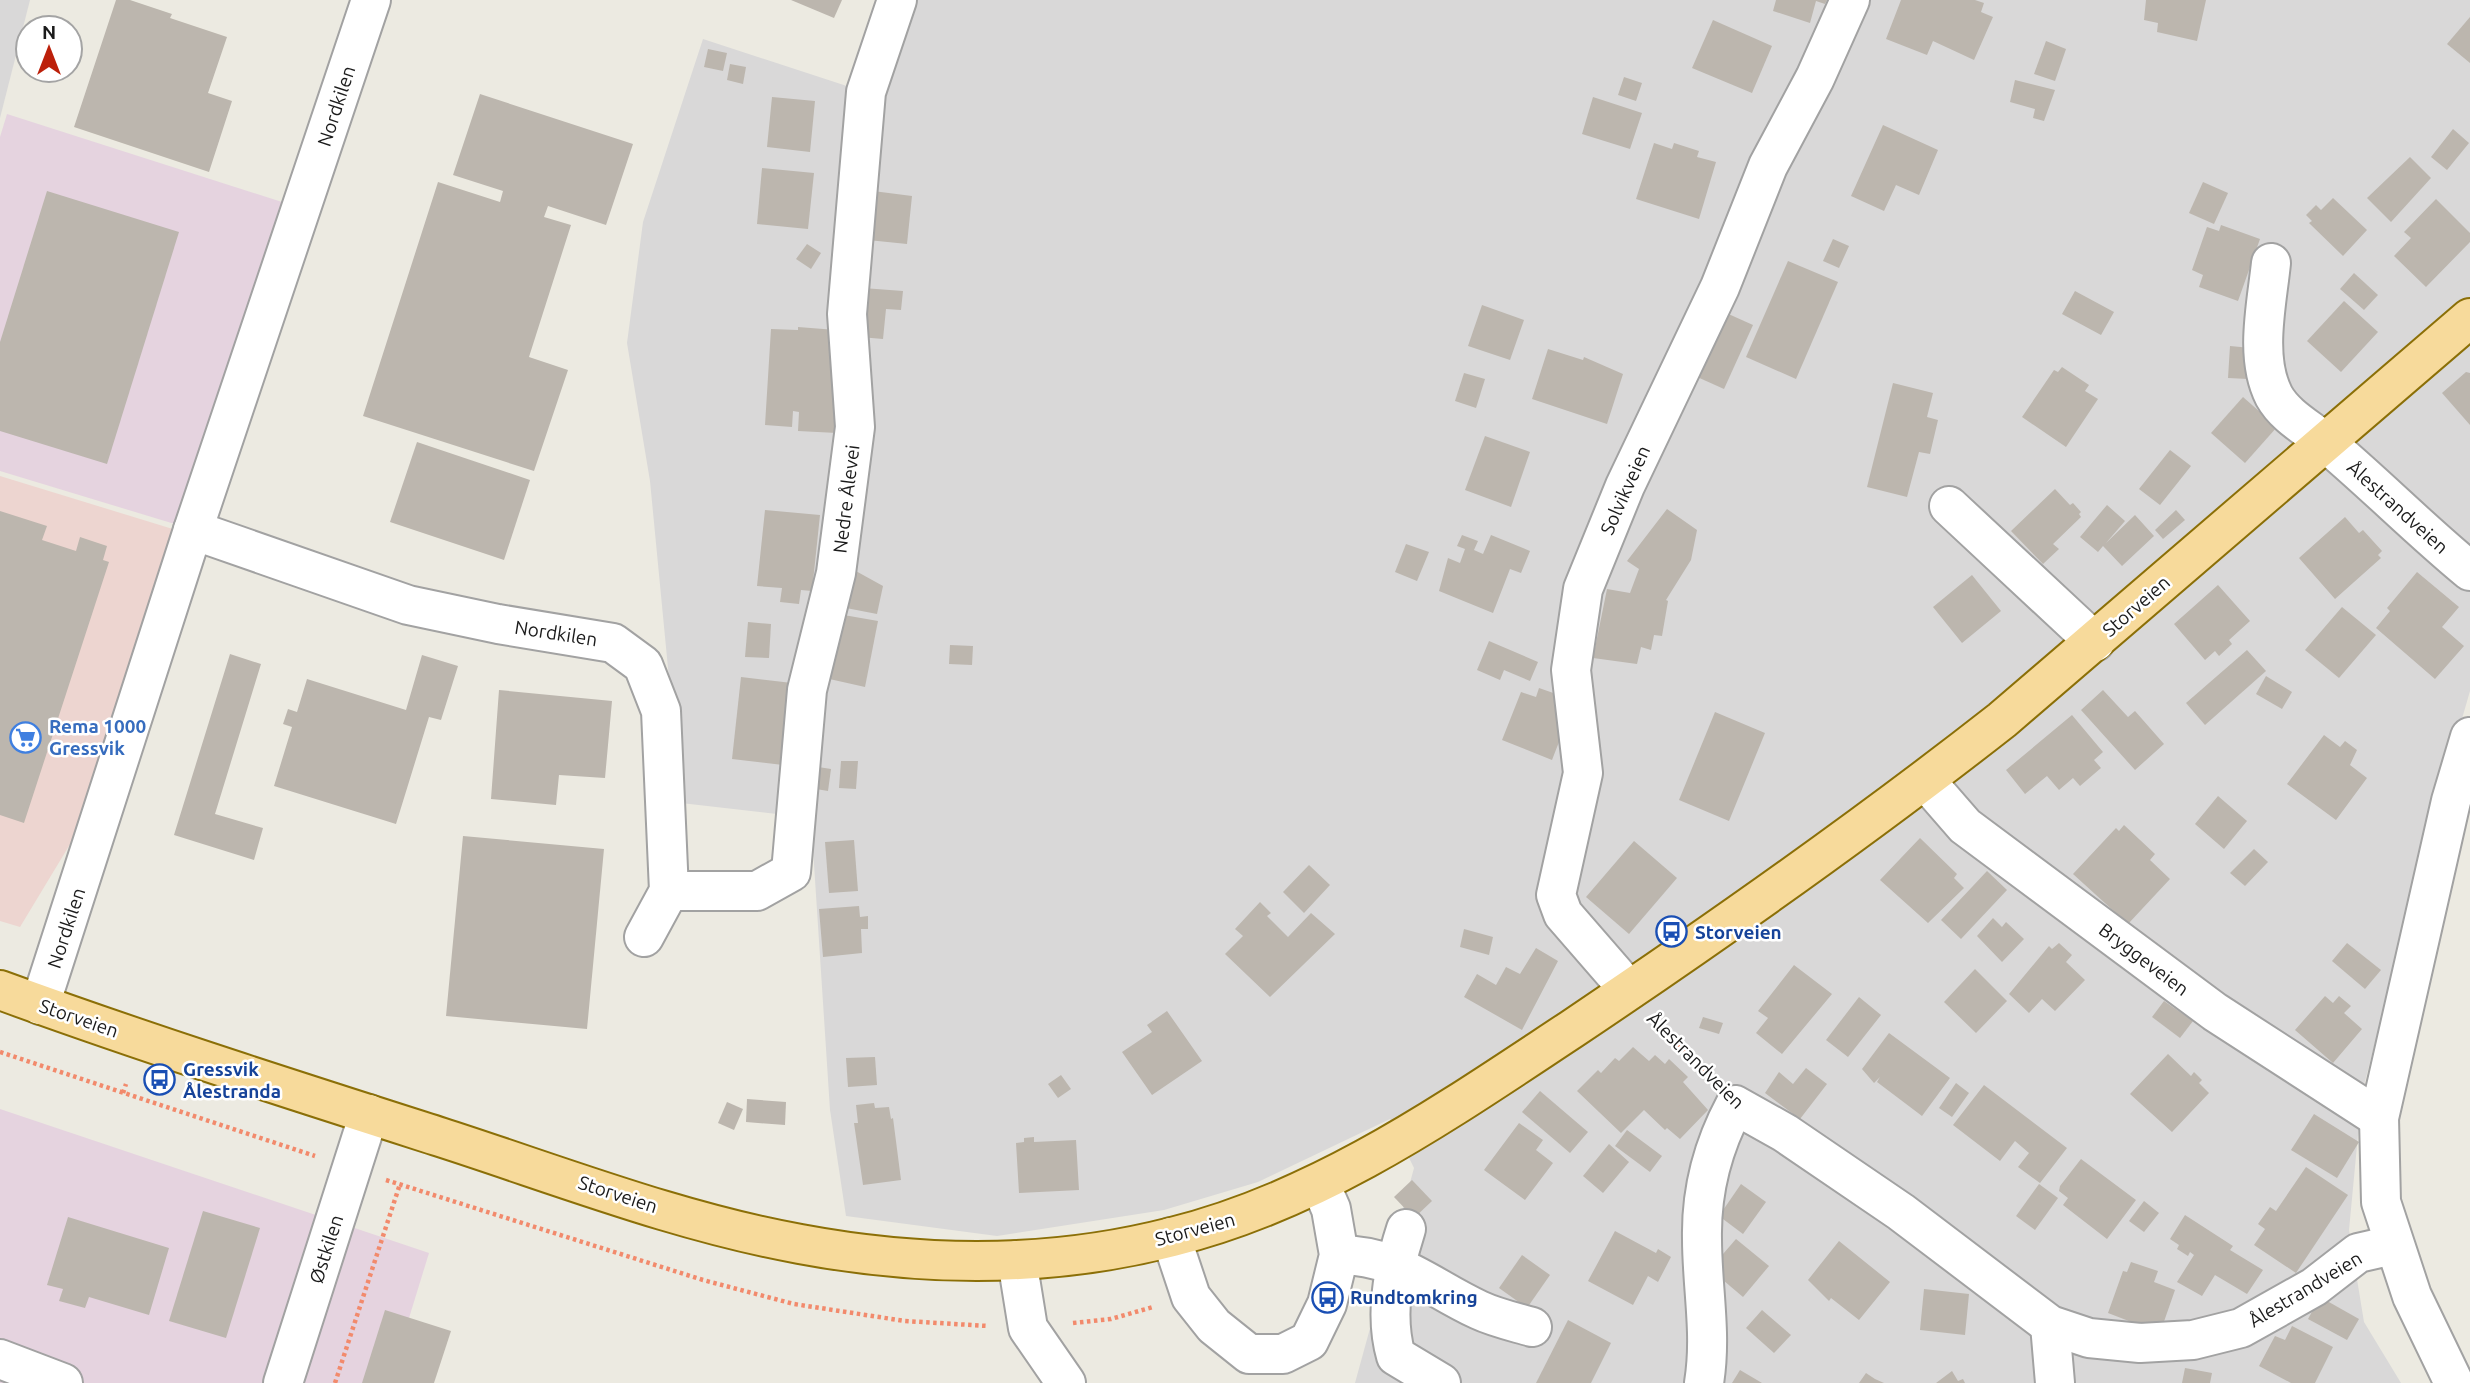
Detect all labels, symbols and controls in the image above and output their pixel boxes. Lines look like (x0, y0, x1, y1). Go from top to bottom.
north arrow (14, 14, 84, 84)
text: N (42, 21, 56, 43)
street label: Nordkilen (313, 63, 359, 149)
street label: Solvikveien (1596, 442, 1654, 538)
street label: Nedre Ålevei (828, 443, 864, 555)
street label: Ålestrandveien (2343, 456, 2453, 558)
street label: Storveien (2098, 571, 2174, 641)
street label: Nordkilen (513, 616, 599, 650)
place label: Rema 1000 Gressvik (49, 715, 146, 759)
supermarket icon: Rema 1000 Gressvik (9, 720, 43, 754)
street label: Nordkilen (43, 885, 89, 971)
bus stop icon: Storveien (1655, 915, 1689, 949)
street label: Bryggeveien (2095, 918, 2193, 1000)
place label: Storveien (1695, 921, 1782, 943)
street label: Storveien (37, 994, 121, 1042)
street label: Ålestrandveien (1643, 1007, 1749, 1113)
place label: Gressvik Ålestranda (183, 1058, 281, 1102)
bus stop icon: Gressvik Ålestranda (143, 1063, 177, 1097)
street label: Storveien (576, 1171, 660, 1217)
street label: Storveien (1153, 1208, 1237, 1250)
street label: Østkilen (305, 1212, 347, 1286)
street label: Ålestrandveien (2244, 1247, 2366, 1331)
bus stop icon: Rundtomkring (1310, 1280, 1344, 1314)
place label: Rundtomkring (1350, 1286, 1478, 1308)

